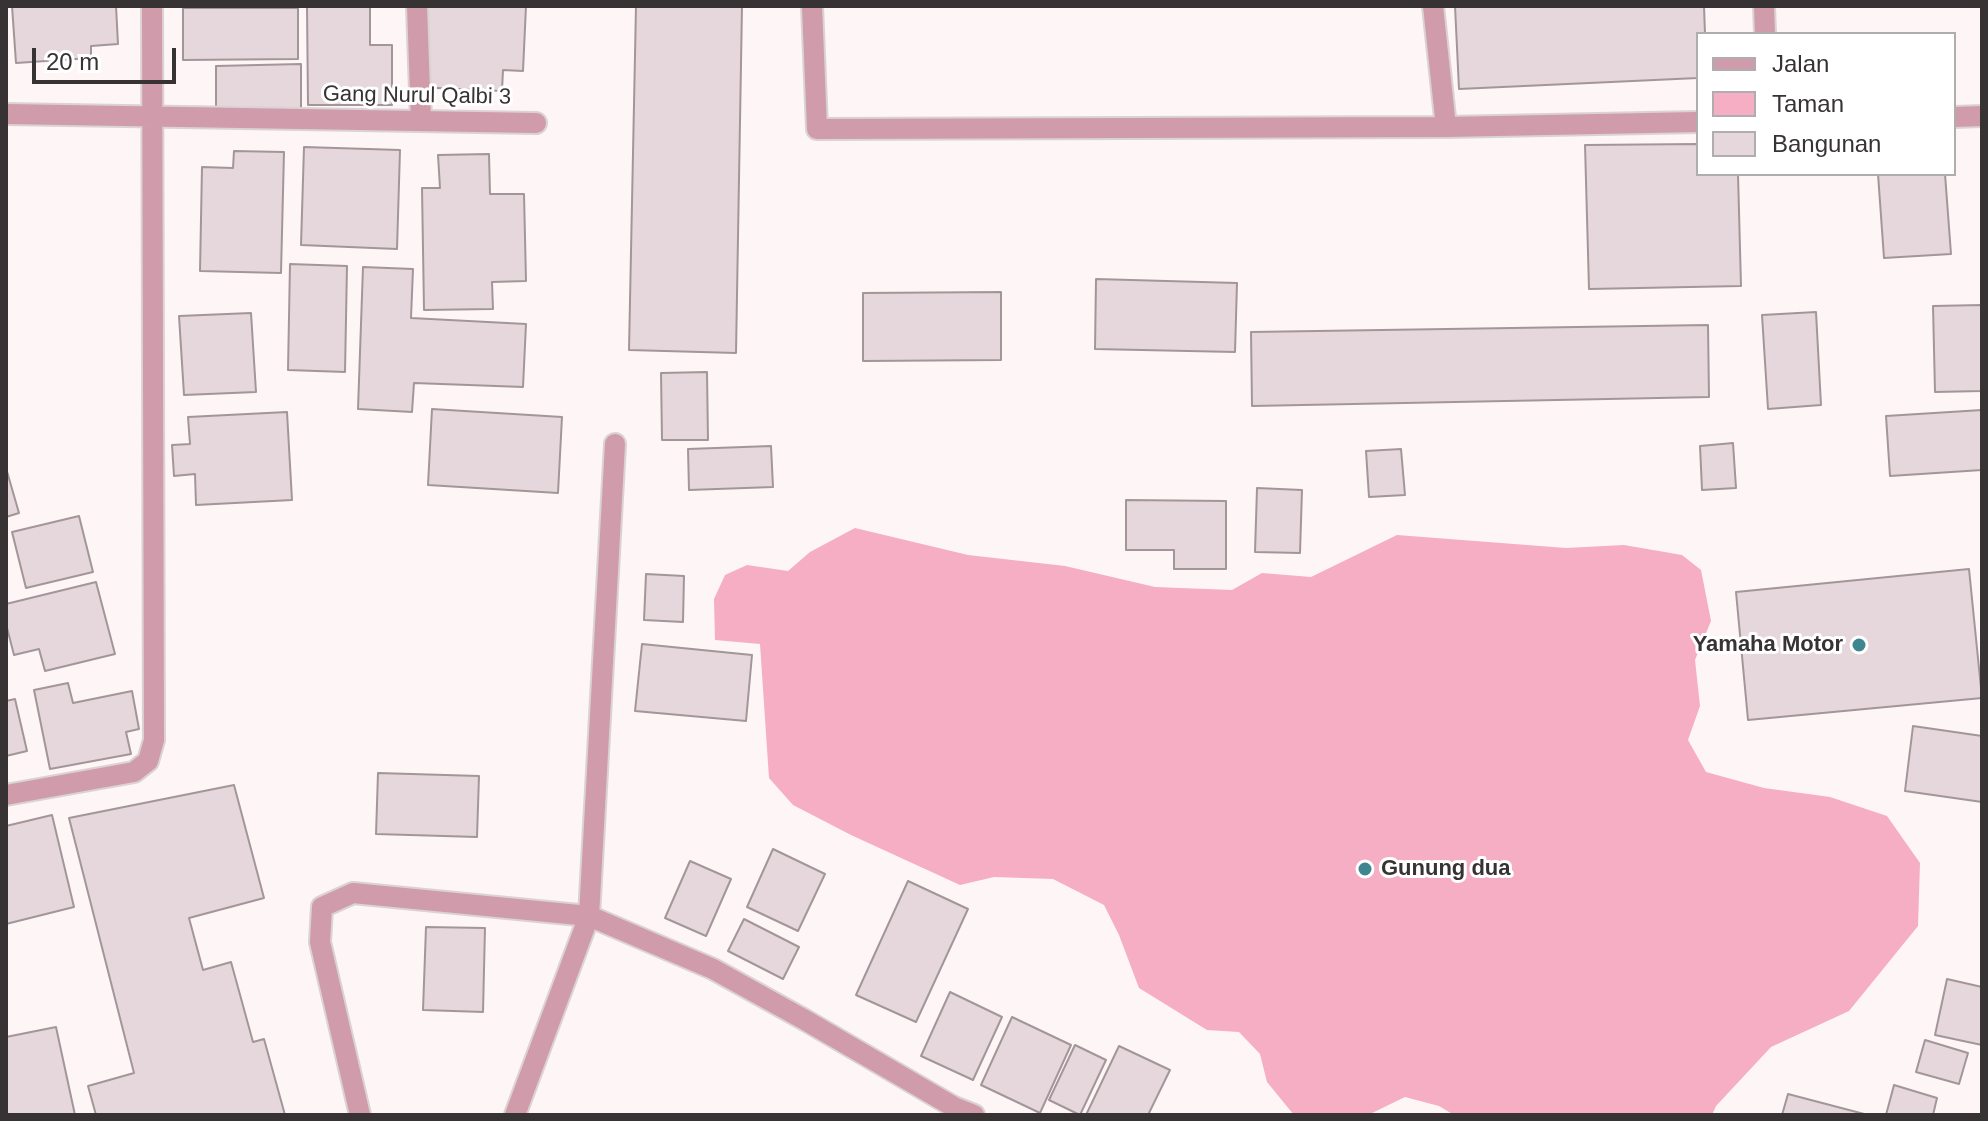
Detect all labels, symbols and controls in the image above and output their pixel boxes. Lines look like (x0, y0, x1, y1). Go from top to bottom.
scale bar (36, 32, 180, 82)
legend (1696, 32, 1956, 176)
text: 20 m (46, 48, 99, 75)
text: Jalan (1772, 50, 1829, 77)
street label: Gang Nurul Qalbi 3 (323, 81, 511, 111)
text: Taman (1772, 90, 1844, 117)
text: Bangunan (1772, 130, 1881, 157)
place label: Yamaha Motor (1693, 632, 1843, 658)
marker: Yamaha Motor (1850, 636, 1868, 654)
place label: Gunung dua (1381, 856, 1511, 882)
marker: Gunung dua (1356, 860, 1374, 878)

